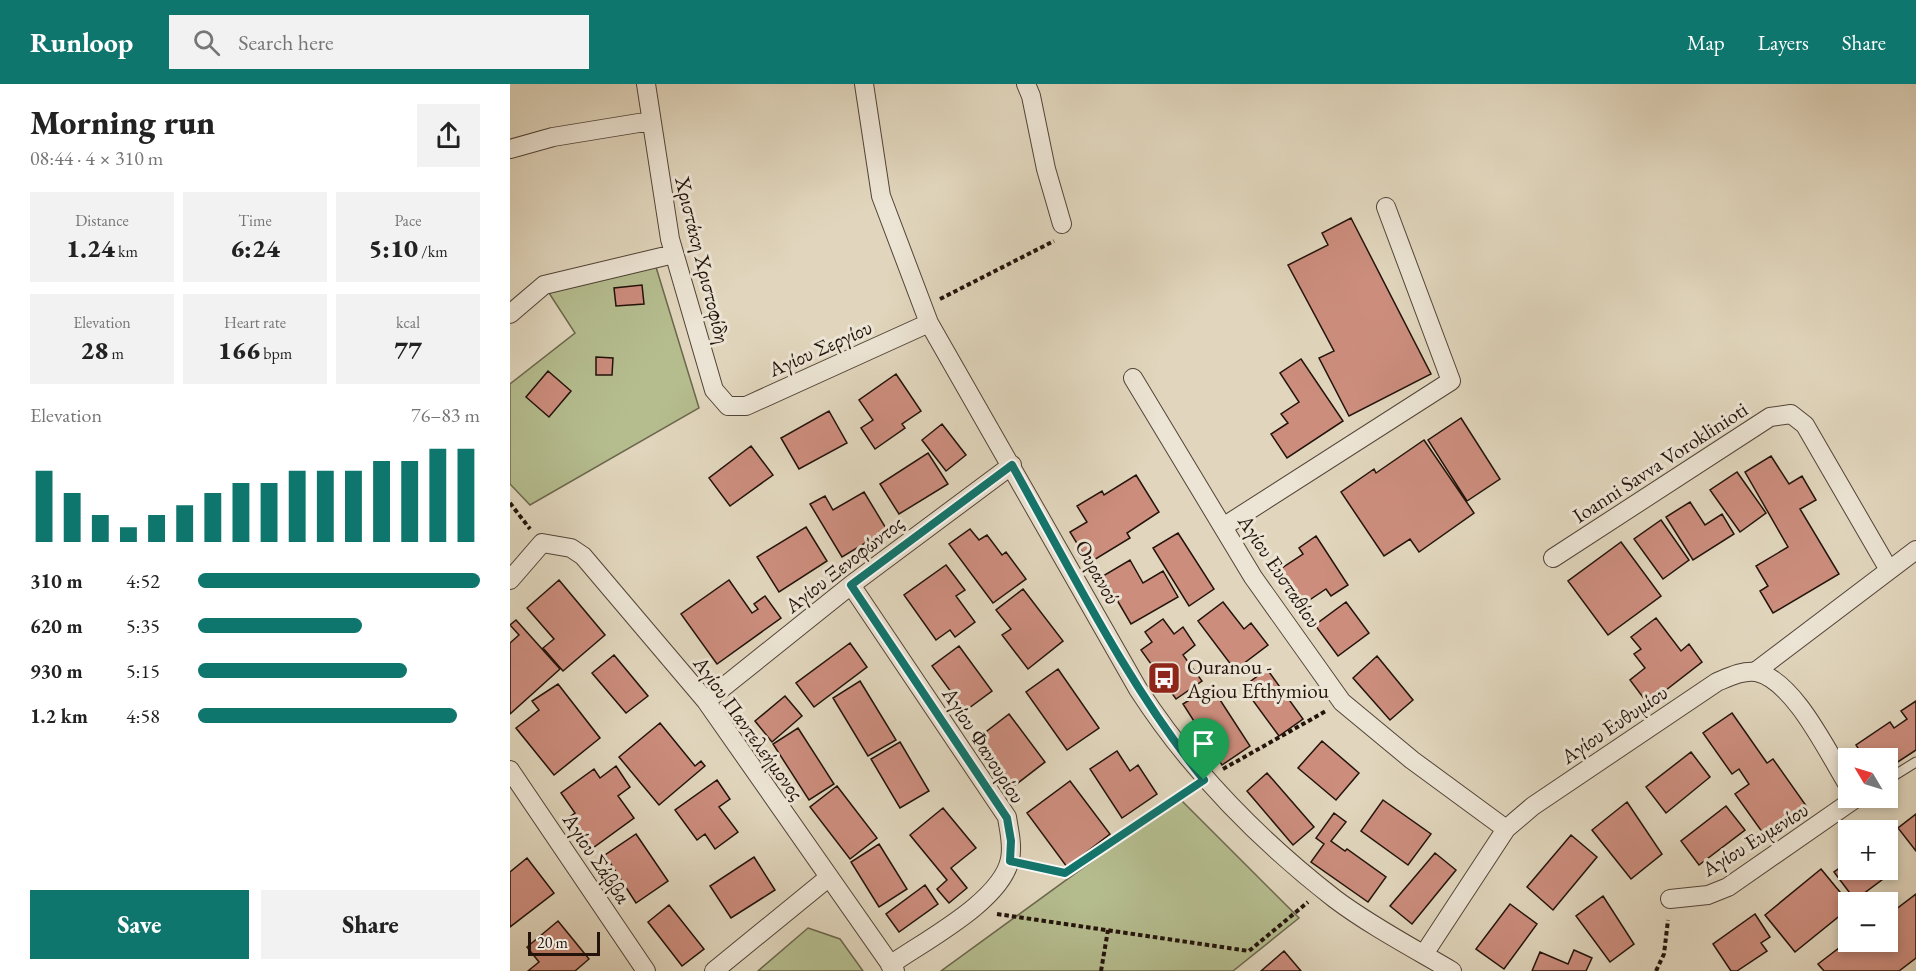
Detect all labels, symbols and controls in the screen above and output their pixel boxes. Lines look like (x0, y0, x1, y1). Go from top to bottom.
search box (169, 15, 589, 69)
text: Runloop (30, 24, 133, 60)
icon: search (190, 26, 223, 59)
text: Search here (238, 28, 334, 57)
text: Map (1687, 29, 1725, 56)
text: Layers (1758, 29, 1809, 56)
text: Share (1842, 29, 1886, 56)
text: Morning run (30, 101, 215, 144)
button: share (417, 104, 480, 167)
text: 08:44 · 4 × 310 m (30, 145, 163, 171)
street label: Χριστάκη Χριστοφίδη (669, 173, 737, 346)
text: Distance (75, 210, 129, 231)
text: Time (238, 210, 272, 231)
text: Pace (395, 210, 421, 231)
text: 1.24 (66, 231, 115, 265)
text: 6:24 (230, 231, 280, 265)
text: 5:10 (368, 231, 418, 265)
text: km (115, 241, 138, 262)
text: /km (418, 241, 448, 262)
text: Elevation (73, 312, 131, 333)
text: Heart rate (224, 312, 286, 333)
text: kcal (396, 312, 420, 333)
street label: Αγίου Σεργίου (763, 313, 876, 383)
text: 28 (80, 333, 108, 367)
text: 166 (218, 333, 260, 367)
text: 77 (394, 333, 422, 367)
text: m (108, 343, 124, 364)
text: bpm (260, 343, 292, 364)
street label: Ioanni Savva Voroklinioti (1567, 395, 1753, 529)
text: Elevation (30, 402, 102, 428)
text: 76–83 m (411, 402, 480, 428)
street label: Αγίου Ευσταθίου (1232, 508, 1328, 633)
street label: Αγίου Ξενοφώντος (778, 509, 909, 619)
street label: Ουρανού (1069, 535, 1127, 609)
text: 310 m (30, 568, 83, 594)
text: 4:52 (126, 568, 160, 594)
text: 620 m (30, 613, 83, 639)
text: 5:35 (126, 613, 160, 639)
street label: Αγίου Παντελεήμονος (687, 650, 810, 805)
place label: Ouranou - Agiou Efthymiou (1186, 653, 1329, 704)
text: 930 m (30, 658, 83, 684)
text: 5:15 (126, 658, 160, 684)
bus stop icon: Ouranou - Agiou Efthymiou (1146, 660, 1182, 696)
street label: Αγίου Ευθυμίου (1555, 678, 1673, 770)
street label: Αγίου Φανουρίου (936, 681, 1032, 808)
text: 1.2 km (30, 703, 88, 729)
text: 4:58 (126, 703, 160, 729)
pin (1178, 718, 1229, 780)
icon: arrive (1187, 727, 1220, 760)
north arrow (1838, 748, 1898, 808)
map controls (1838, 748, 1898, 952)
street label: Αγίου Ευμενίου (1696, 796, 1813, 883)
street label: Αγίου Σάββα (556, 807, 637, 909)
button: + (1838, 820, 1898, 880)
button: Save (30, 890, 249, 959)
button: Share (261, 890, 480, 959)
button: − (1838, 892, 1898, 952)
scale bar (528, 929, 600, 956)
text: 20 m (537, 932, 568, 953)

